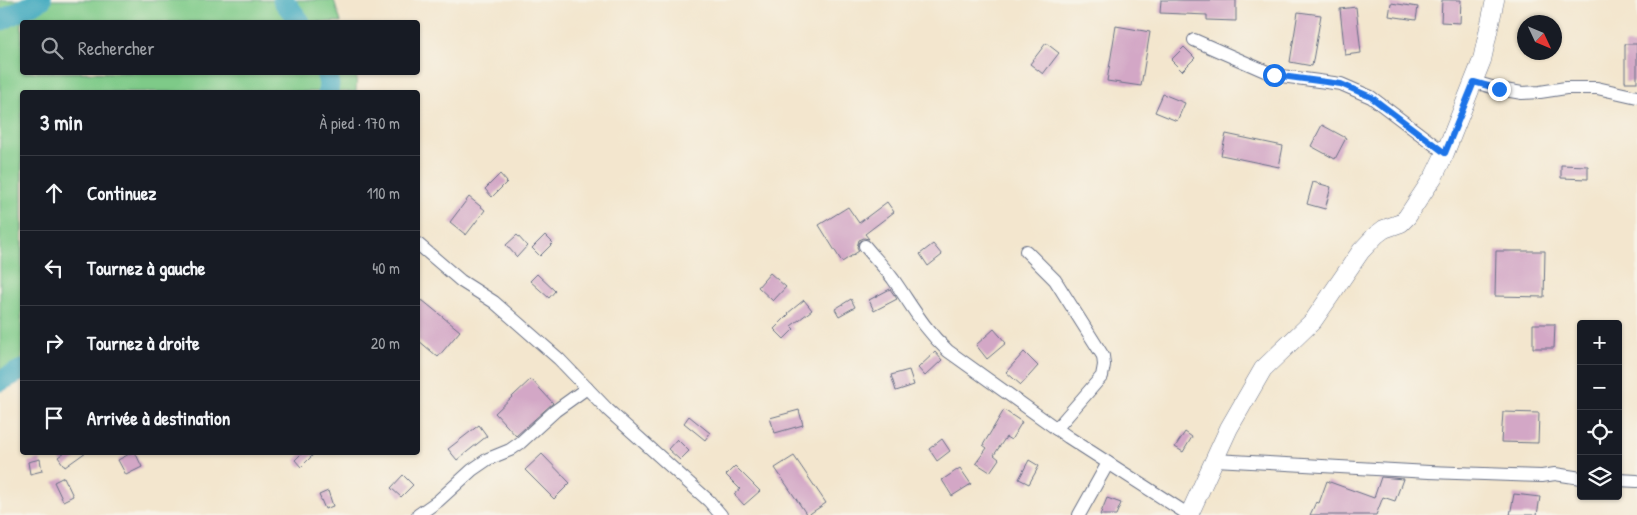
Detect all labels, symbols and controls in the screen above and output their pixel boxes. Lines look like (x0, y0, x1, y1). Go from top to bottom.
north arrow (1517, 15, 1562, 60)
search box (20, 20, 420, 75)
icon: search (38, 34, 66, 62)
text: Rechercher (78, 35, 155, 61)
route start (1263, 64, 1286, 87)
route end (1488, 78, 1511, 101)
text: 3 min (40, 108, 83, 137)
text: À pied · 170 m (319, 112, 400, 134)
icon: ahead (40, 179, 68, 207)
text: Continuez (87, 180, 156, 206)
text: 110 m (367, 182, 400, 204)
icon: left (40, 254, 68, 282)
text: Tournez à gauche (87, 255, 205, 281)
text: 40 m (372, 257, 400, 279)
map controls (1577, 320, 1622, 500)
button: + (1577, 320, 1622, 365)
icon: right (40, 329, 68, 357)
text: Tournez à droite (87, 330, 200, 356)
text: 20 m (371, 332, 400, 354)
button: − (1577, 365, 1622, 410)
icon: arrive (40, 404, 68, 432)
text: Arrivée à destination (87, 405, 230, 431)
button: locate (1577, 410, 1622, 455)
button: layers (1577, 455, 1622, 500)

